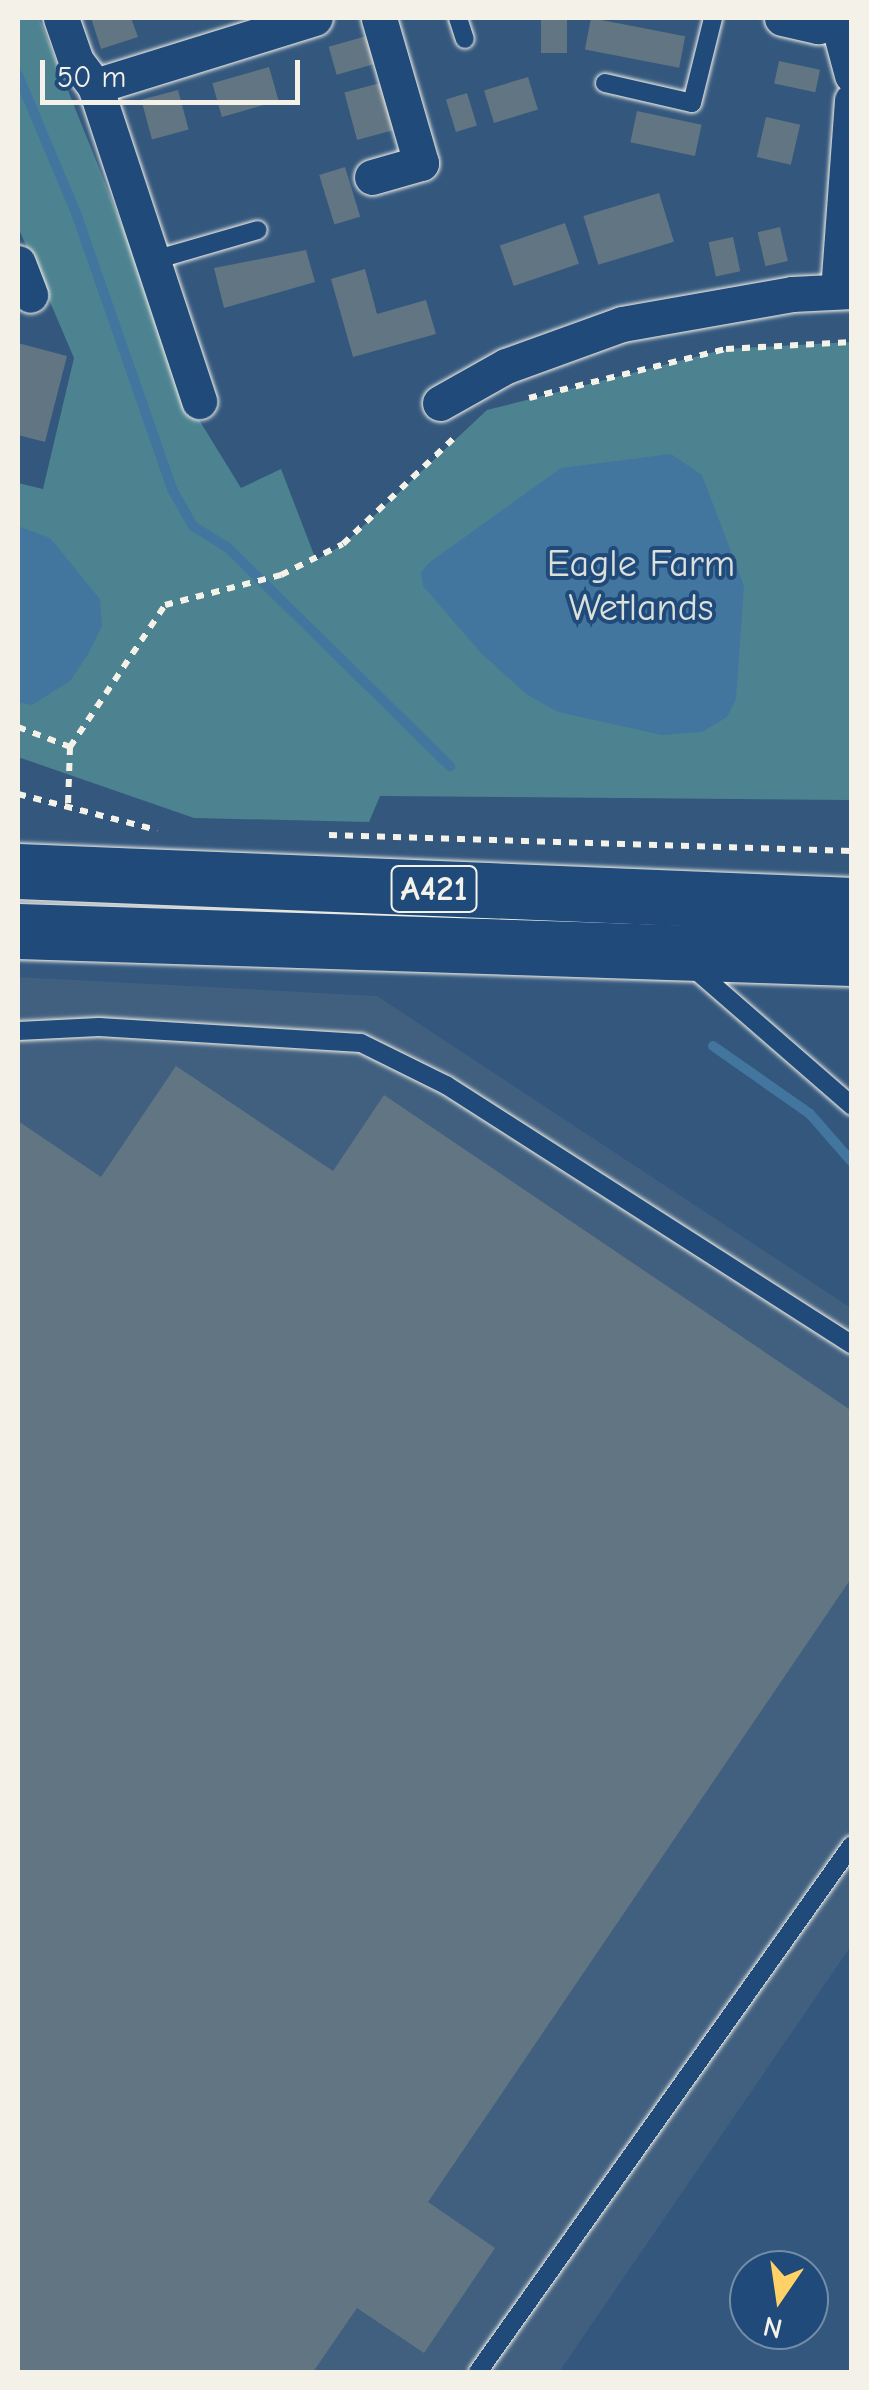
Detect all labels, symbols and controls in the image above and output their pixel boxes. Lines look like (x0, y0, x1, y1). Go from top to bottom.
scale bar (45, 40, 305, 102)
text: 50 m (57, 60, 126, 95)
park label: Eagle Farm Wetlands (547, 542, 735, 632)
road number: A421 (389, 859, 479, 919)
north arrow (729, 2250, 829, 2350)
text: N (760, 2310, 785, 2345)

